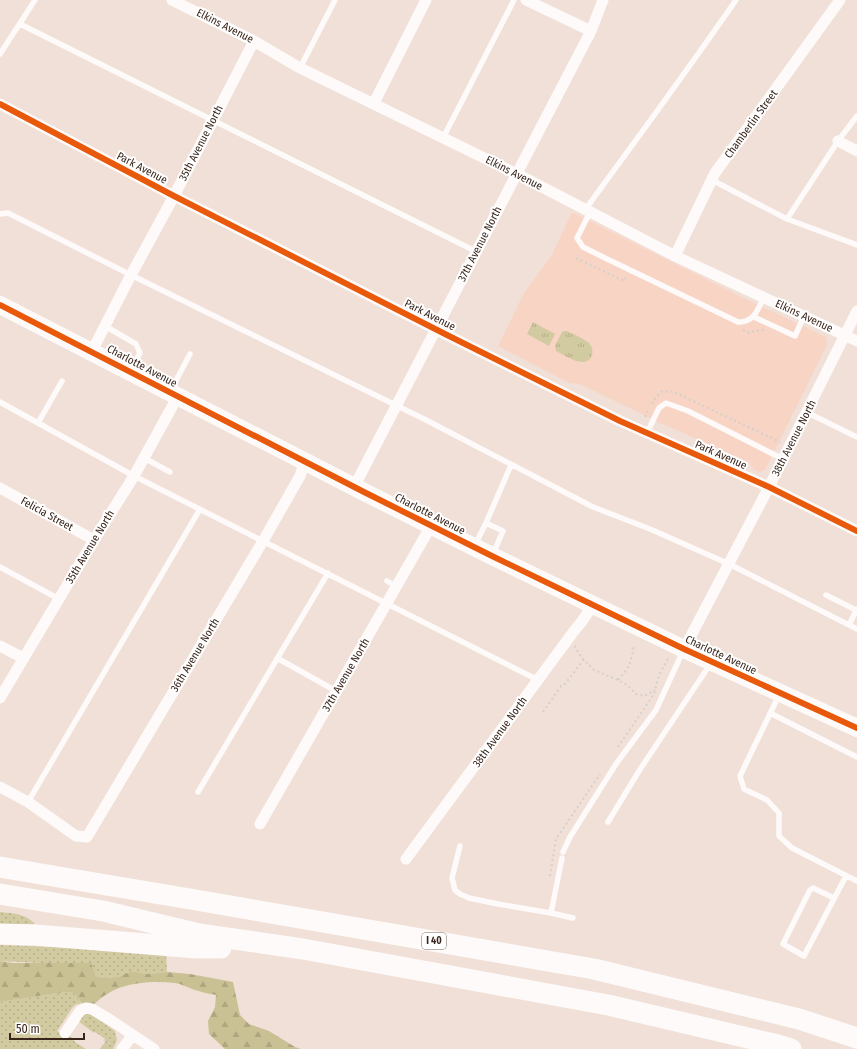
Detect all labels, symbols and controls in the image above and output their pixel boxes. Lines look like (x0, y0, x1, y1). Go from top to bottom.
street label: Elkins Avenue (194, 6, 256, 46)
street label: Chamberlin Street (722, 87, 780, 161)
street label: 35th Avenue North (176, 103, 226, 183)
street label: Park Avenue (115, 149, 169, 187)
street label: Elkins Avenue (483, 153, 545, 193)
street label: 37th Avenue North (455, 204, 505, 284)
street label: Park Avenue (402, 297, 458, 333)
street label: Elkins Avenue (773, 297, 835, 335)
street label: Charlotte Avenue (105, 342, 179, 390)
street label: 38th Avenue North (769, 398, 819, 478)
street label: Park Avenue (693, 438, 749, 472)
street label: Charlotte Avenue (393, 491, 467, 537)
street label: Felicia Street (18, 494, 76, 534)
street label: 35th Avenue North (63, 508, 117, 586)
street label: 36th Avenue North (168, 616, 222, 694)
street label: Charlotte Avenue (683, 633, 759, 677)
street label: 37th Avenue North (320, 636, 372, 714)
street label: 38th Avenue North (470, 694, 530, 770)
road number: I 40 (422, 933, 446, 949)
scale bar (10, 1015, 84, 1041)
text: 50 m (16, 1022, 40, 1036)

